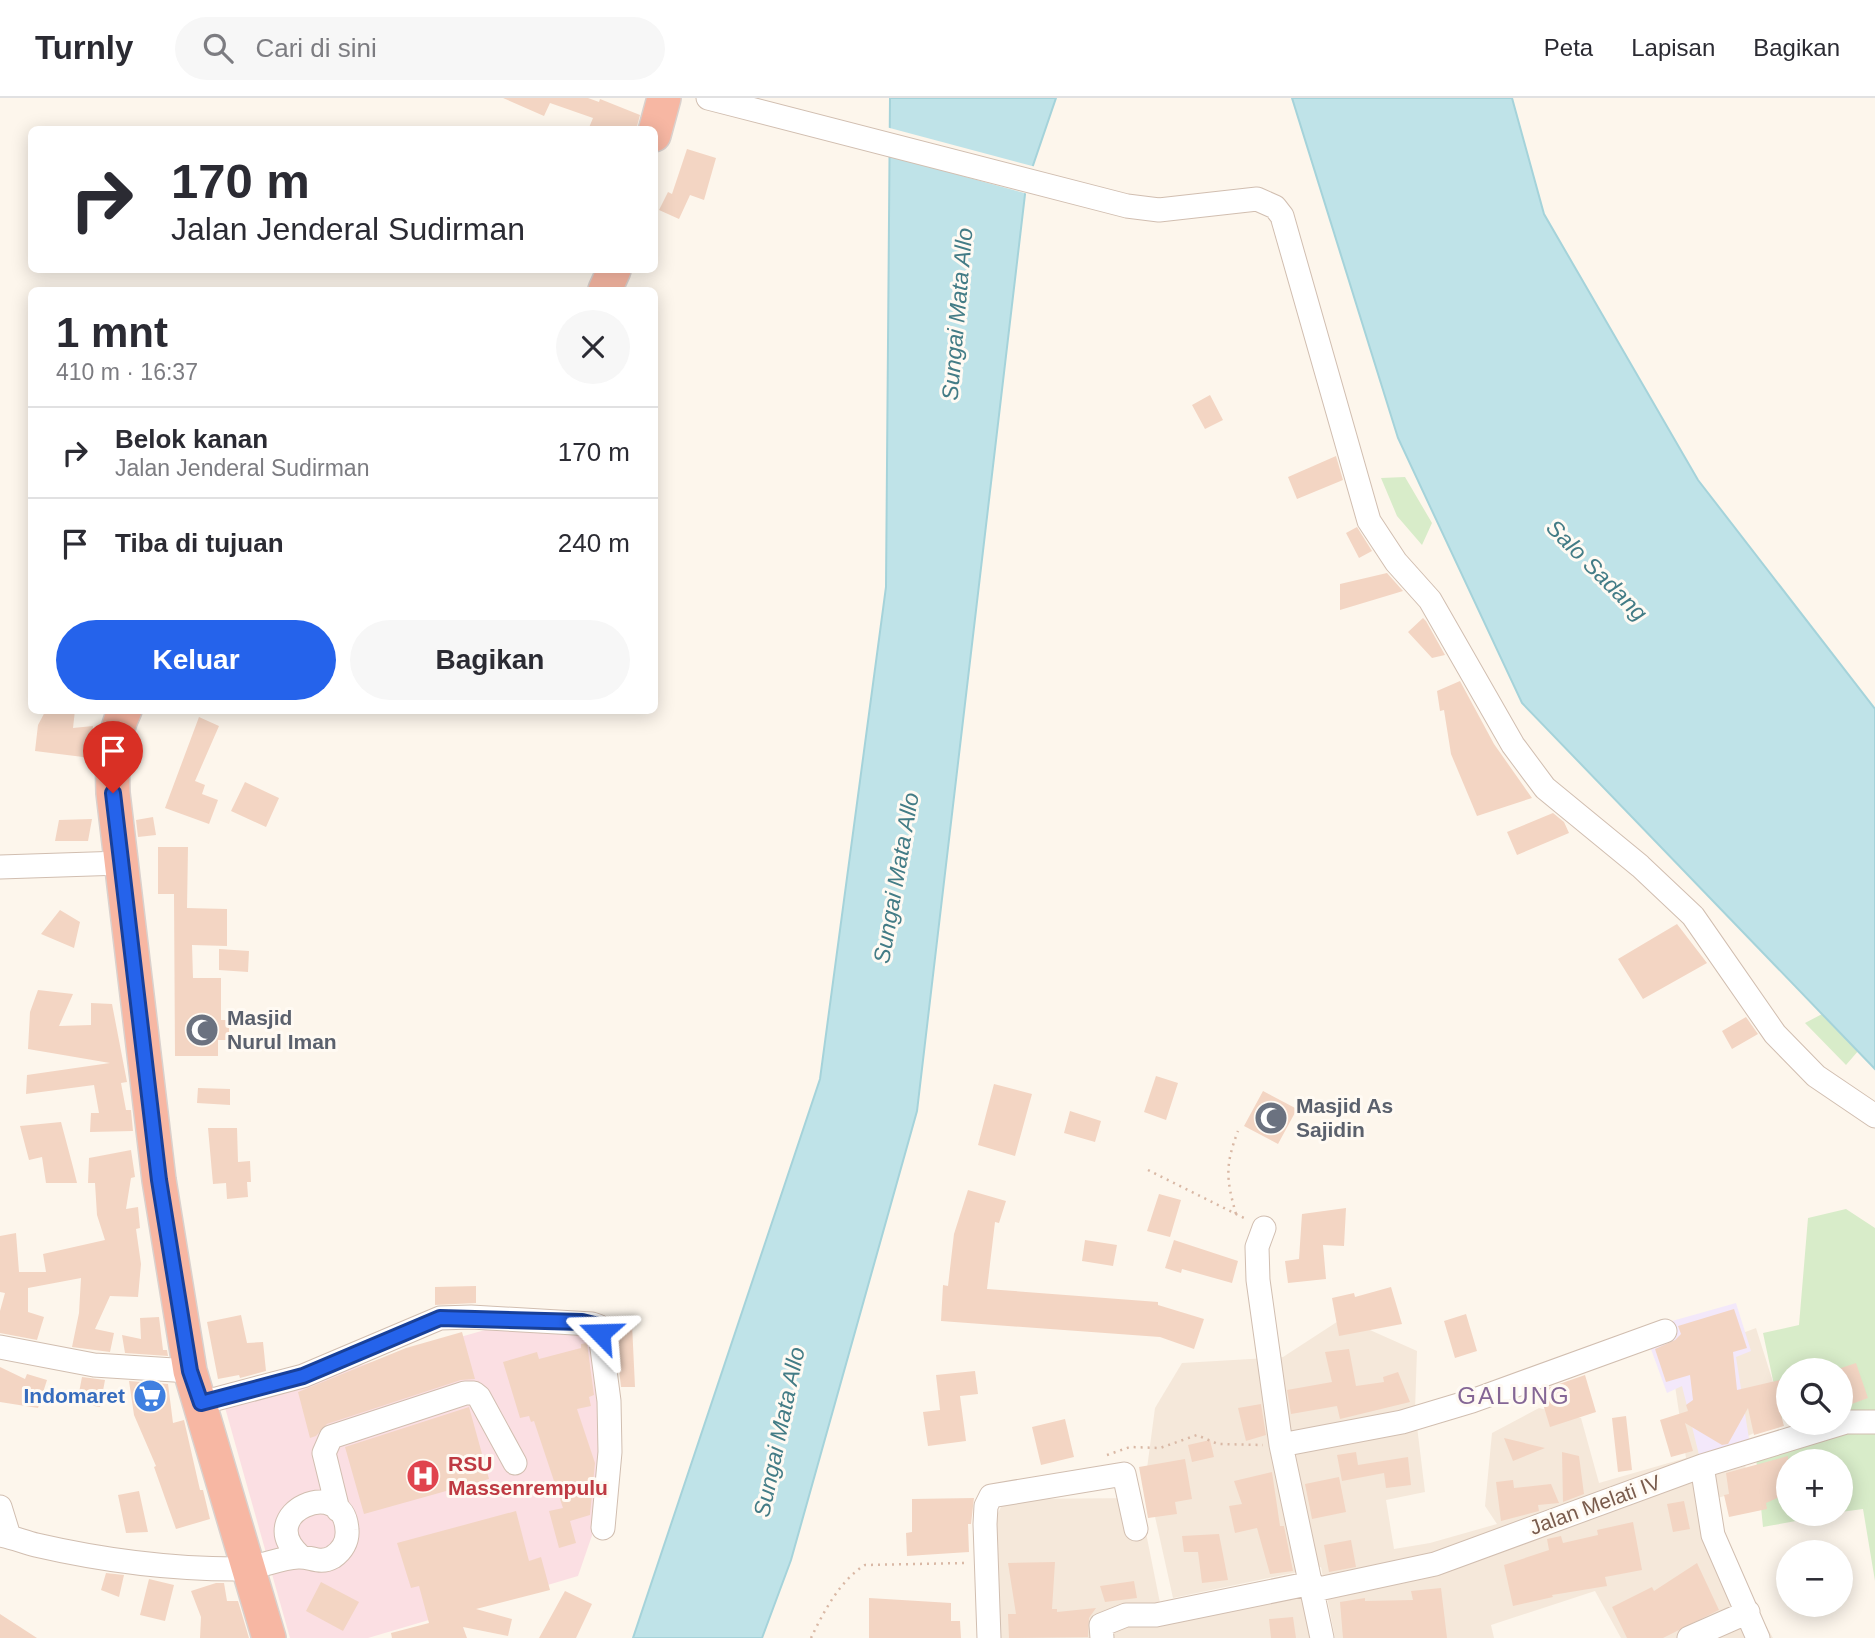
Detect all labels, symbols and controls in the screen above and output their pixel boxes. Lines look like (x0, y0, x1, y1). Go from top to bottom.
search box (175, 17, 665, 80)
text: Turnly (35, 29, 133, 66)
icon: search (199, 29, 237, 67)
text: Cari di sini (255, 33, 377, 63)
text: Peta (1544, 34, 1593, 61)
text: Lapisan (1631, 34, 1715, 61)
text: Bagikan (1753, 34, 1840, 61)
icon: right (56, 154, 147, 245)
text: 170 m (171, 154, 310, 208)
text: Jalan Jenderal Sudirman (171, 211, 525, 247)
water label: Sungai Mata Allo (937, 226, 978, 401)
text: 1 mnt (56, 309, 168, 356)
button: close (556, 310, 630, 384)
text: 410 m · 16:37 (56, 359, 198, 385)
text: Belok kanan (115, 424, 268, 454)
icon: right (56, 434, 94, 472)
text: 170 m (558, 437, 630, 467)
text: Jalan Jenderal Sudirman (115, 455, 369, 481)
water label: Salo Sadang (1541, 514, 1653, 626)
icon: arrive (56, 525, 94, 563)
text: Tiba di tujuan (115, 528, 284, 558)
text: 240 m (558, 528, 630, 558)
button: Keluar (56, 620, 336, 700)
button: Bagikan (350, 620, 630, 700)
pin (83, 721, 143, 793)
icon: arrive (94, 732, 132, 770)
water label: Sungai Mata Allo (868, 790, 924, 965)
place label: Masjid Nurul Iman (227, 1006, 337, 1053)
mosque icon: Masjid Nurul Iman (183, 1011, 221, 1049)
place label: Masjid As Sajidin (1296, 1094, 1393, 1141)
mosque icon: Masjid As Sajidin (1252, 1099, 1290, 1137)
position arrow (563, 1296, 637, 1370)
water label: Sungai Mata Allo (748, 1344, 810, 1519)
map controls (1776, 1358, 1853, 1617)
button: search (1776, 1358, 1853, 1435)
supermarket icon: Indomaret (131, 1377, 169, 1415)
district label: GALUNG (1457, 1382, 1571, 1409)
place label: Indomaret (23, 1384, 125, 1407)
button: + (1776, 1449, 1853, 1526)
place label: RSU Massenrempulu (448, 1452, 608, 1499)
hospital icon: RSU Massenrempulu (404, 1457, 442, 1495)
street label: Jalan Melati IV (1526, 1470, 1663, 1539)
button: − (1776, 1540, 1853, 1617)

